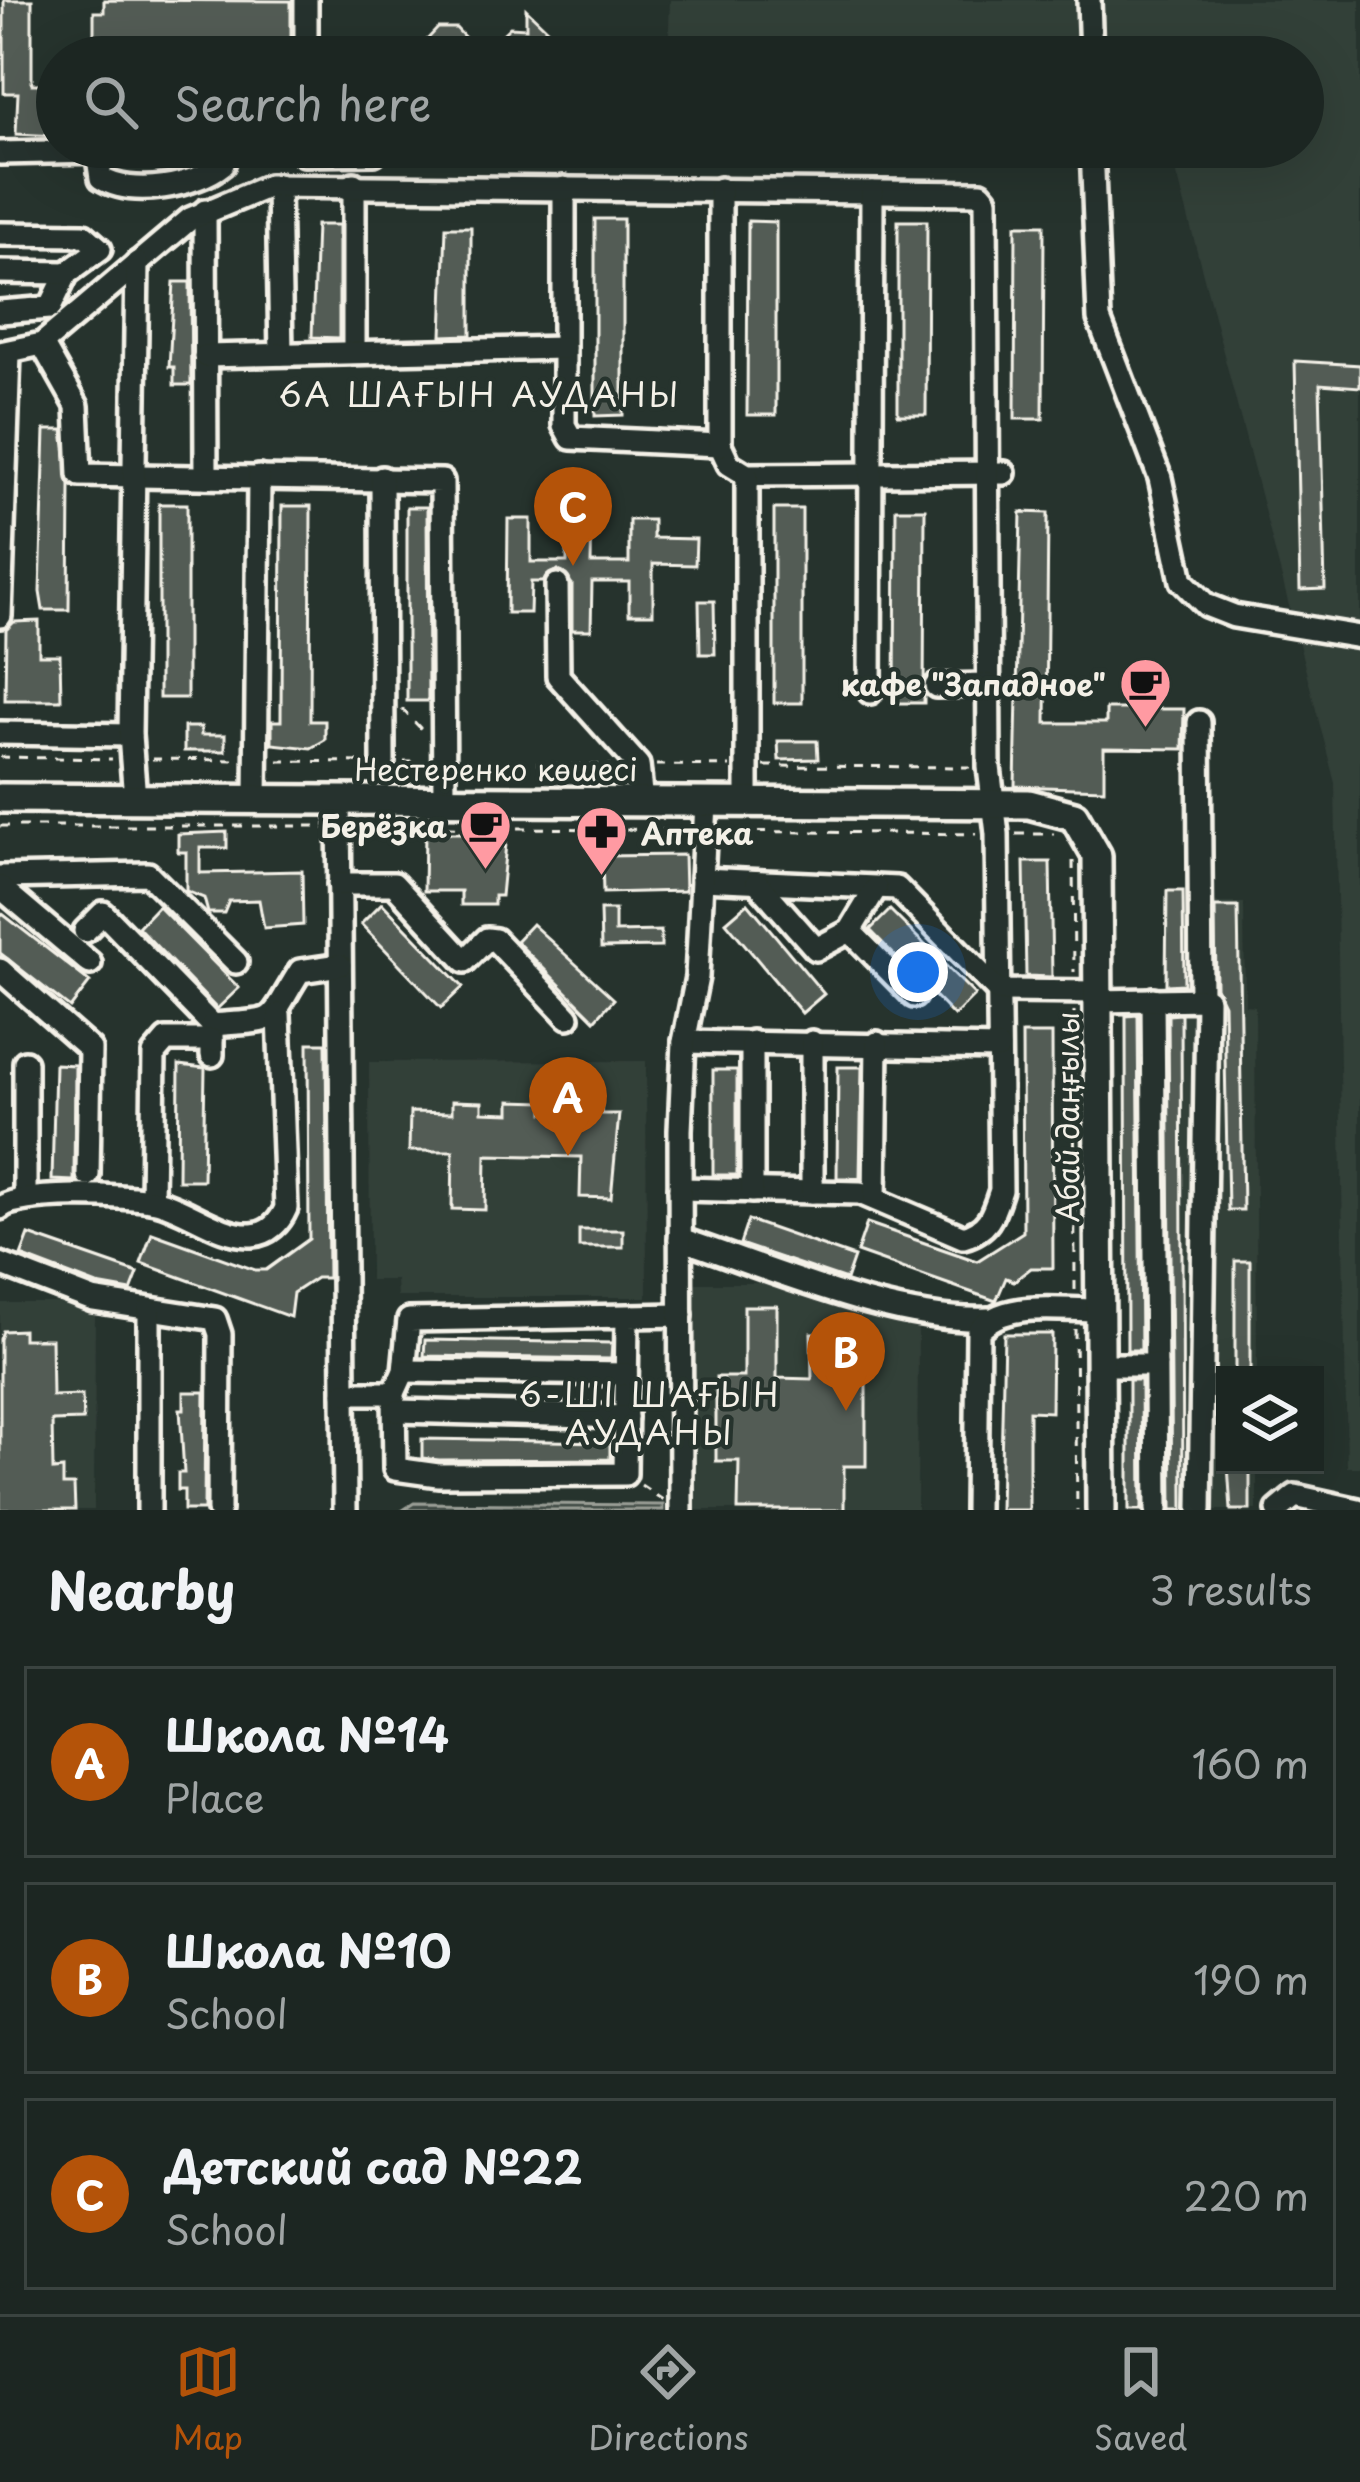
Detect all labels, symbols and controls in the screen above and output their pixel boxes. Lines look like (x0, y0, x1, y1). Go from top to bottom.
search box (36, 36, 1324, 168)
text: Search here (174, 68, 431, 136)
icon: search (78, 69, 144, 135)
district label: 6А ШАҒЫН АУДАНЫ (278, 368, 682, 418)
pin: C (534, 467, 612, 566)
cafe icon: кафе "Западное" (1117, 655, 1173, 729)
place label: кафе "Западное" (841, 661, 1106, 706)
street label: Нестеренко көшесі (354, 746, 638, 791)
cafe icon: Берёзка (458, 797, 514, 871)
place label: Берёзка (320, 803, 448, 848)
pharmacy icon: Аптека (574, 804, 630, 878)
place label: Аптека (641, 810, 754, 855)
your location (888, 942, 948, 1002)
street label: Абай даңғылы (1044, 1012, 1089, 1222)
pin: A (529, 1057, 607, 1156)
pin: B (807, 1312, 885, 1411)
map controls (1216, 1366, 1324, 1474)
button: layers (1216, 1366, 1324, 1474)
district label: 6-ШІ ШАҒЫН АУДАНЫ (519, 1368, 781, 1456)
text: Nearby (48, 1550, 235, 1627)
text: 3 results (1149, 1559, 1312, 1618)
text: Школа №14 (165, 1699, 449, 1767)
text: A (75, 1733, 105, 1792)
text: 160 m (1192, 1733, 1309, 1792)
text: Place (165, 1767, 265, 1826)
text: Школа №10 (165, 1915, 452, 1983)
text: B (77, 1949, 103, 2008)
text: 190 m (1193, 1949, 1309, 2008)
text: School (165, 1983, 288, 2042)
text: Детский сад №22 (165, 2131, 583, 2199)
text: C (75, 2165, 105, 2224)
text: 220 m (1184, 2165, 1309, 2224)
text: School (165, 2199, 288, 2258)
tab: Map (173, 2339, 243, 2461)
tab: Directions (588, 2339, 749, 2461)
tab: Saved (1094, 2339, 1187, 2461)

